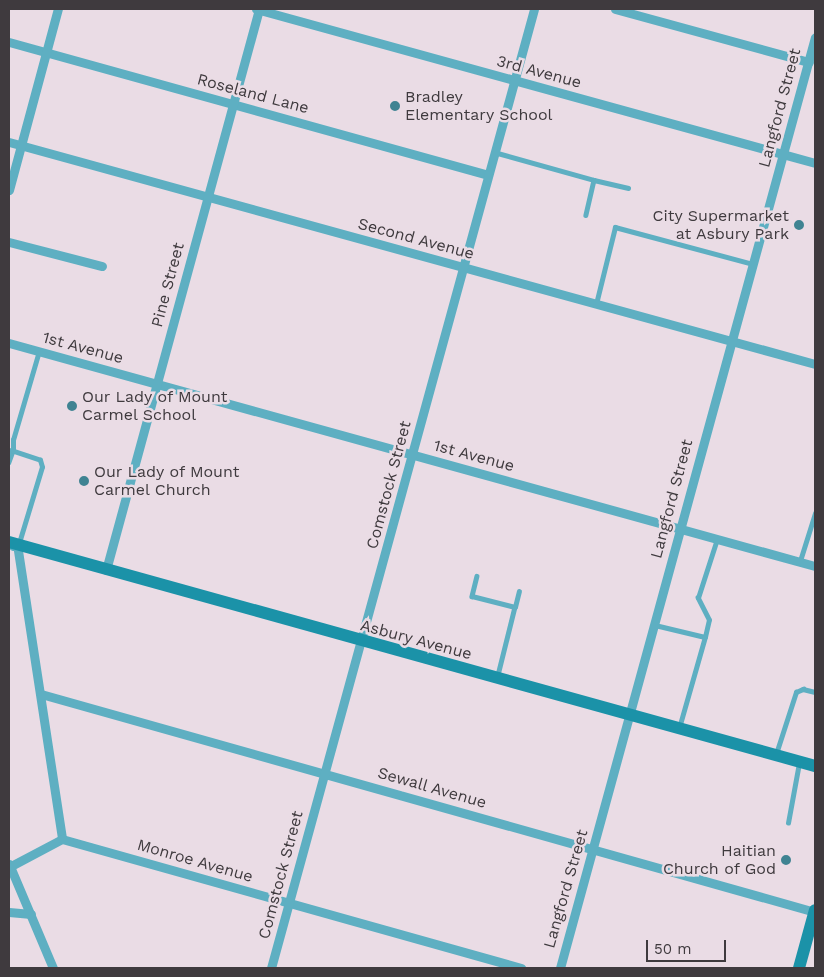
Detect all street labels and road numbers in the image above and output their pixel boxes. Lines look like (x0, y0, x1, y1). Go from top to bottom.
street label: Langford Street (755, 46, 805, 170)
street label: 3rd Avenue (494, 51, 584, 93)
street label: Roseland Lane (195, 70, 311, 118)
street label: Second Avenue (356, 214, 476, 264)
street label: Pine Street (147, 241, 189, 329)
street label: 1st Avenue (40, 328, 126, 368)
street label: Comstock Street (363, 419, 415, 551)
street label: 1st Avenue (431, 436, 517, 476)
street label: Langford Street (647, 437, 697, 561)
street label: Asbury Avenue (358, 616, 474, 664)
street label: Sewall Avenue (375, 763, 489, 813)
street label: Comstock Street (255, 809, 307, 941)
street label: Langford Street (540, 827, 592, 951)
street label: Monroe Avenue (135, 835, 255, 887)

